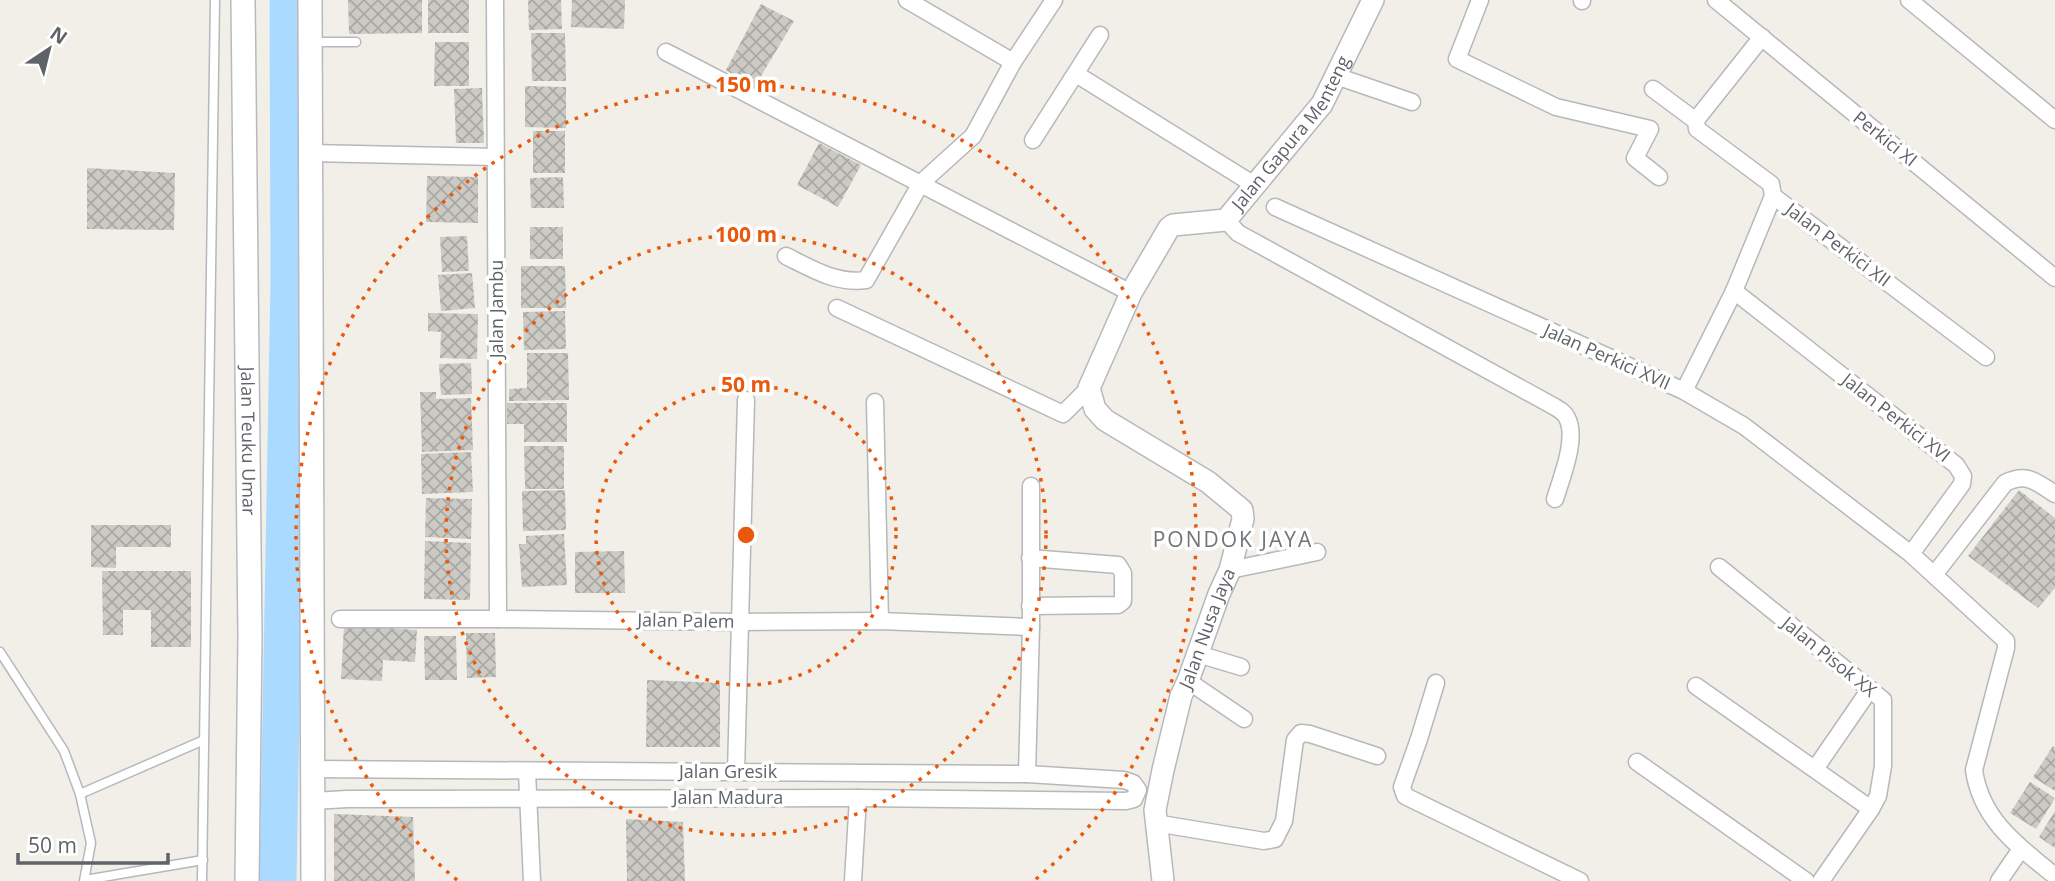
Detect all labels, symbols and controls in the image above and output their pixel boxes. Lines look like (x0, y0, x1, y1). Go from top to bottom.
north arrow (14, 14, 84, 84)
text: N (45, 20, 73, 50)
street label: Jalan Gapura Menteng (1225, 51, 1355, 216)
text: 150 m (715, 70, 777, 98)
street label: Perkici XI (1849, 105, 1923, 171)
street label: Jalan Perkici XII (1780, 196, 1896, 292)
text: 100 m (715, 220, 777, 248)
street label: Jalan Jambu (484, 260, 508, 360)
street label: Jalan Perkici XVII (1538, 317, 1675, 395)
street label: Jalan Teuku Umar (236, 365, 262, 516)
street label: Jalan Perkici XVI (1836, 366, 1956, 467)
text: 50 m (721, 370, 771, 398)
centre of rings (734, 523, 758, 547)
district label: PONDOK JAYA (1153, 525, 1313, 553)
street label: Jalan Nusa Jaya (1172, 564, 1240, 694)
street label: Jalan Palem (635, 607, 735, 633)
street label: Jalan Pisok XX (1776, 610, 1882, 702)
street label: Jalan Gresik (677, 759, 778, 783)
street label: Jalan Madura (671, 785, 783, 809)
scale bar (18, 822, 168, 866)
text: 50 m (28, 831, 77, 859)

